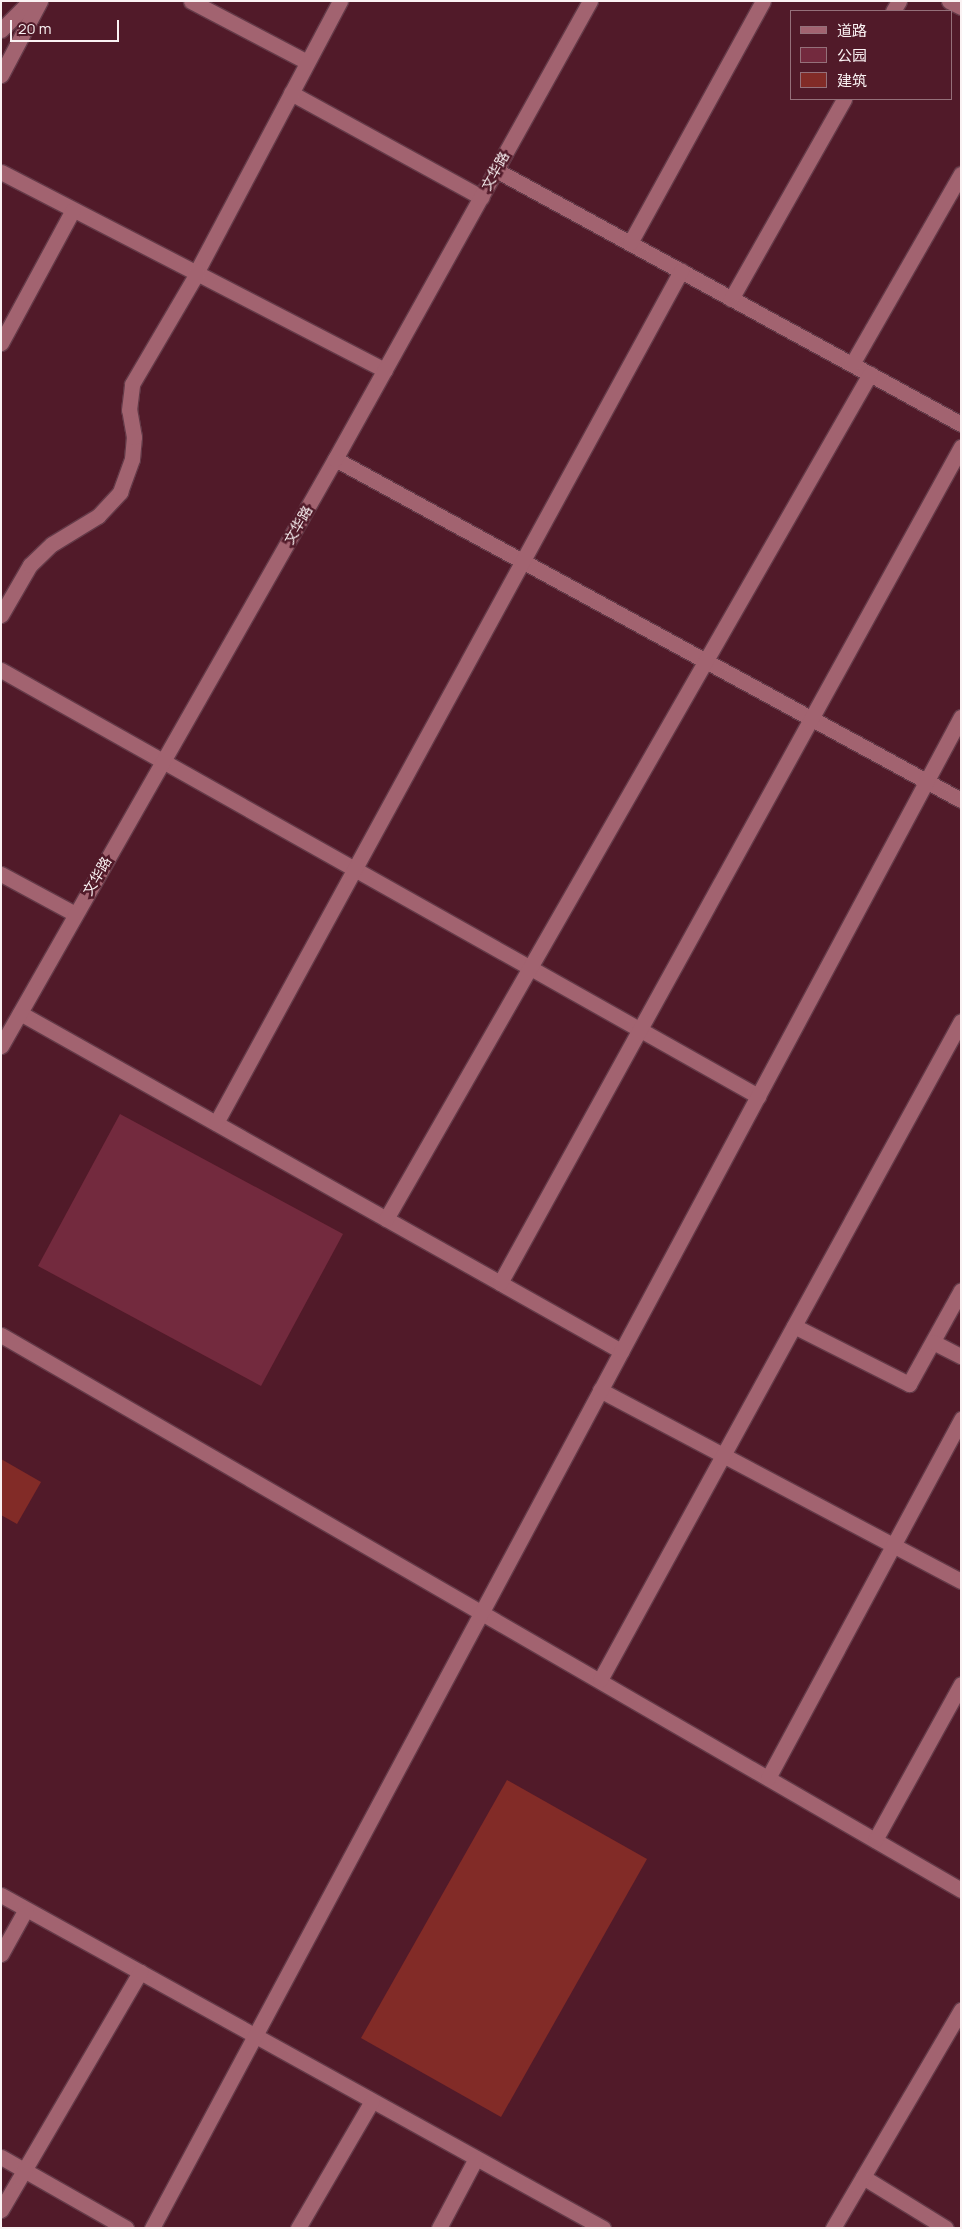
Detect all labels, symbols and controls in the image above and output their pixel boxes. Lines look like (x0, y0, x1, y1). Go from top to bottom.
scale bar (12, 10, 121, 42)
legend (790, 10, 952, 100)
text: 20 m (18, 18, 51, 39)
text: 道路 (837, 20, 867, 41)
text: 公园 (837, 45, 867, 66)
text: 建筑 (837, 70, 867, 91)
street label: 文华路 (477, 149, 513, 193)
street label: 文华路 (280, 503, 316, 547)
street label: 文华路 (79, 854, 115, 898)

